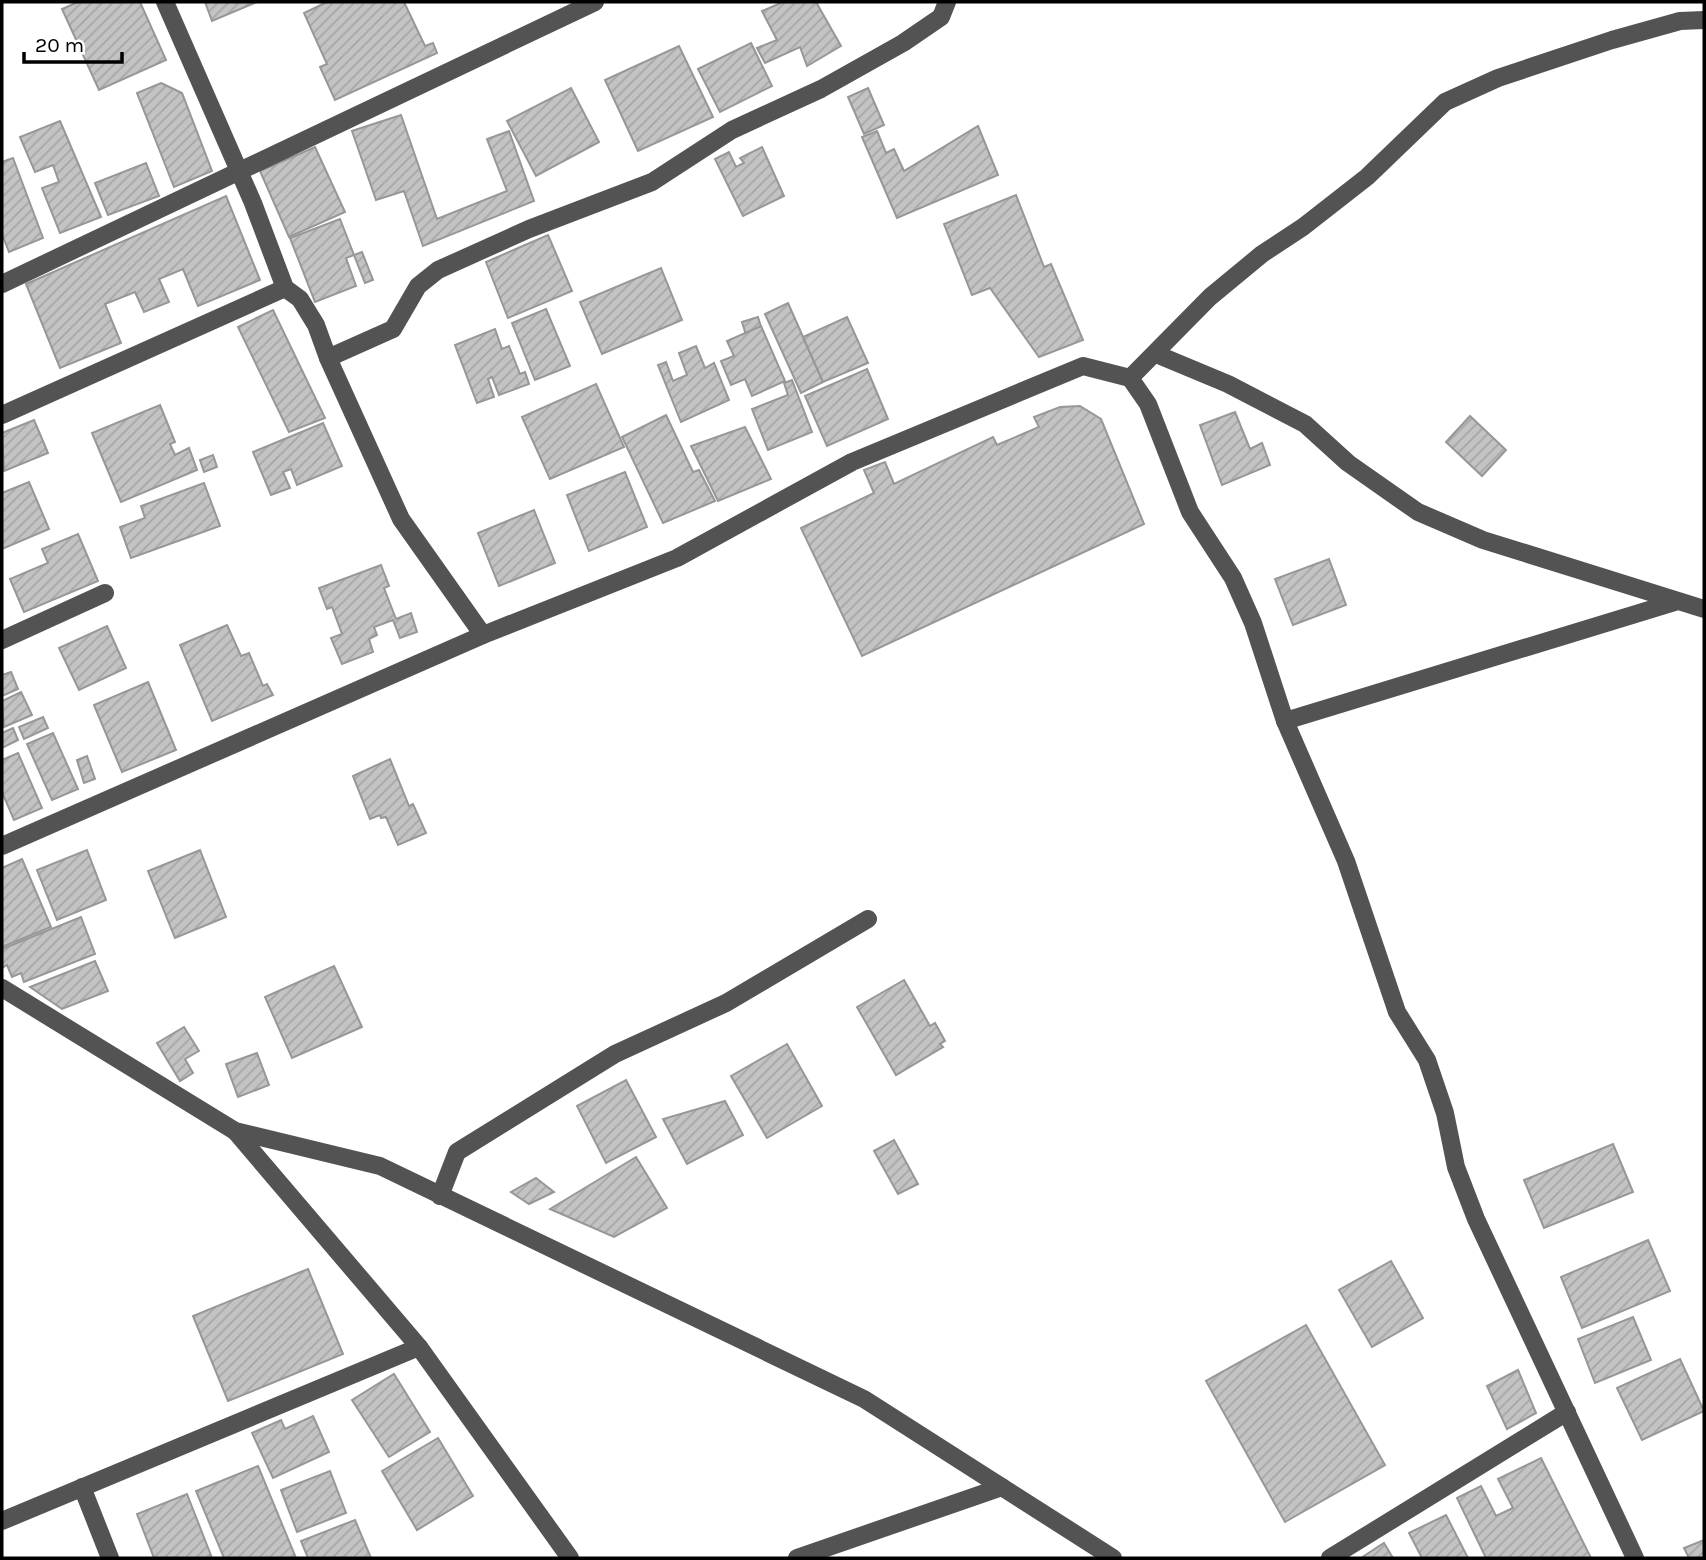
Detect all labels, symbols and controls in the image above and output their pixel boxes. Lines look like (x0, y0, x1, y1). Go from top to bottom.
scale bar (24, 21, 122, 65)
text: 20 m (35, 33, 84, 57)

